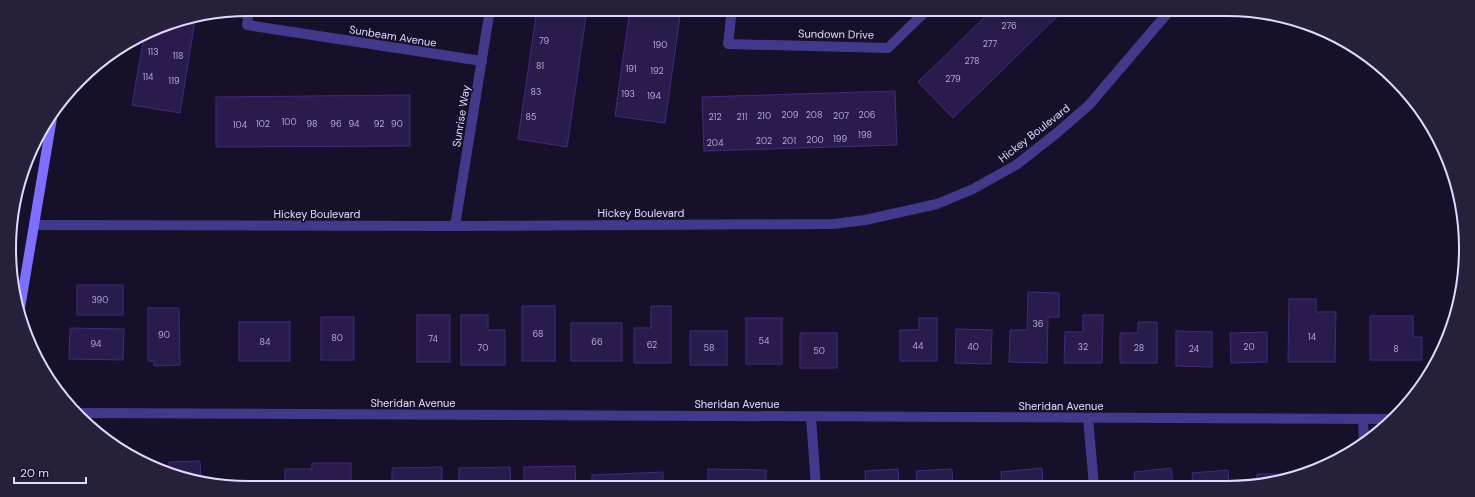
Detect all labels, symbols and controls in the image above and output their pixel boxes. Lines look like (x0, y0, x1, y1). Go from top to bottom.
house number: 276 (1001, 20, 1017, 32)
street label: Sunbeam Avenue (348, 22, 438, 50)
street label: Sundown Drive (798, 26, 874, 42)
house number: 79 (539, 35, 549, 47)
house number: 277 (983, 38, 998, 50)
house number: 190 (653, 39, 667, 51)
house number: 113 (148, 46, 158, 58)
house number: 118 (172, 50, 184, 62)
house number: 278 (964, 55, 980, 67)
house number: 81 (536, 60, 544, 72)
house number: 191 (625, 63, 637, 75)
house number: 192 (650, 65, 664, 77)
house number: 114 (142, 71, 154, 83)
house number: 279 (945, 73, 961, 85)
house number: 119 (168, 75, 180, 87)
street label: Sunrise Way (449, 84, 473, 148)
house number: 83 (531, 86, 541, 98)
house number: 193 (621, 88, 635, 100)
house number: 194 (647, 90, 661, 102)
street label: Hickey Boulevard (995, 101, 1073, 165)
house number: 209 (782, 109, 799, 121)
house number: 208 (806, 109, 822, 121)
house number: 206 (859, 109, 876, 121)
house number: 210 (757, 110, 771, 122)
house number: 207 (833, 110, 849, 122)
house number: 85 (526, 111, 536, 123)
house number: 212 (708, 111, 722, 123)
house number: 211 (737, 111, 748, 123)
house number: 100 (281, 116, 297, 128)
house number: 102 (256, 118, 270, 130)
house number: 98 (307, 118, 317, 130)
house number: 96 (330, 118, 342, 130)
house number: 94 (348, 118, 360, 130)
house number: 92 (374, 118, 384, 130)
house number: 90 (391, 118, 403, 130)
house number: 104 (233, 119, 248, 131)
house number: 198 (858, 129, 872, 141)
house number: 199 (833, 133, 847, 145)
house number: 200 (806, 134, 824, 146)
house number: 202 (756, 135, 772, 147)
house number: 201 (782, 135, 796, 147)
house number: 204 (707, 137, 724, 149)
street label: Hickey Boulevard (598, 206, 685, 220)
street label: Hickey Boulevard (274, 207, 361, 221)
house number: 390 (92, 294, 108, 306)
house number: 36 (1033, 318, 1044, 330)
house number: 68 (532, 328, 544, 340)
house number: 90 (158, 329, 170, 341)
house number: 14 (1308, 331, 1317, 343)
house number: 80 (331, 332, 343, 344)
house number: 74 (428, 333, 438, 345)
house number: 54 (759, 335, 770, 347)
house number: 84 (260, 336, 271, 348)
house number: 66 (591, 336, 603, 348)
house number: 94 (90, 338, 102, 350)
house number: 62 (647, 339, 657, 351)
house number: 44 (913, 340, 924, 352)
house number: 40 (967, 341, 979, 353)
house number: 32 (1078, 341, 1088, 353)
house number: 20 (1243, 341, 1255, 353)
house number: 70 (478, 342, 488, 354)
house number: 58 (704, 342, 714, 354)
house number: 28 (1134, 342, 1144, 354)
house number: 24 (1189, 343, 1200, 355)
house number: 8 (1393, 343, 1399, 355)
house number: 50 (813, 345, 825, 357)
street label: Sheridan Avenue (370, 396, 456, 410)
street label: Sheridan Avenue (694, 397, 780, 411)
street label: Sheridan Avenue (1018, 399, 1104, 413)
scale bar (14, 459, 86, 485)
text: 20 m (20, 465, 49, 481)

